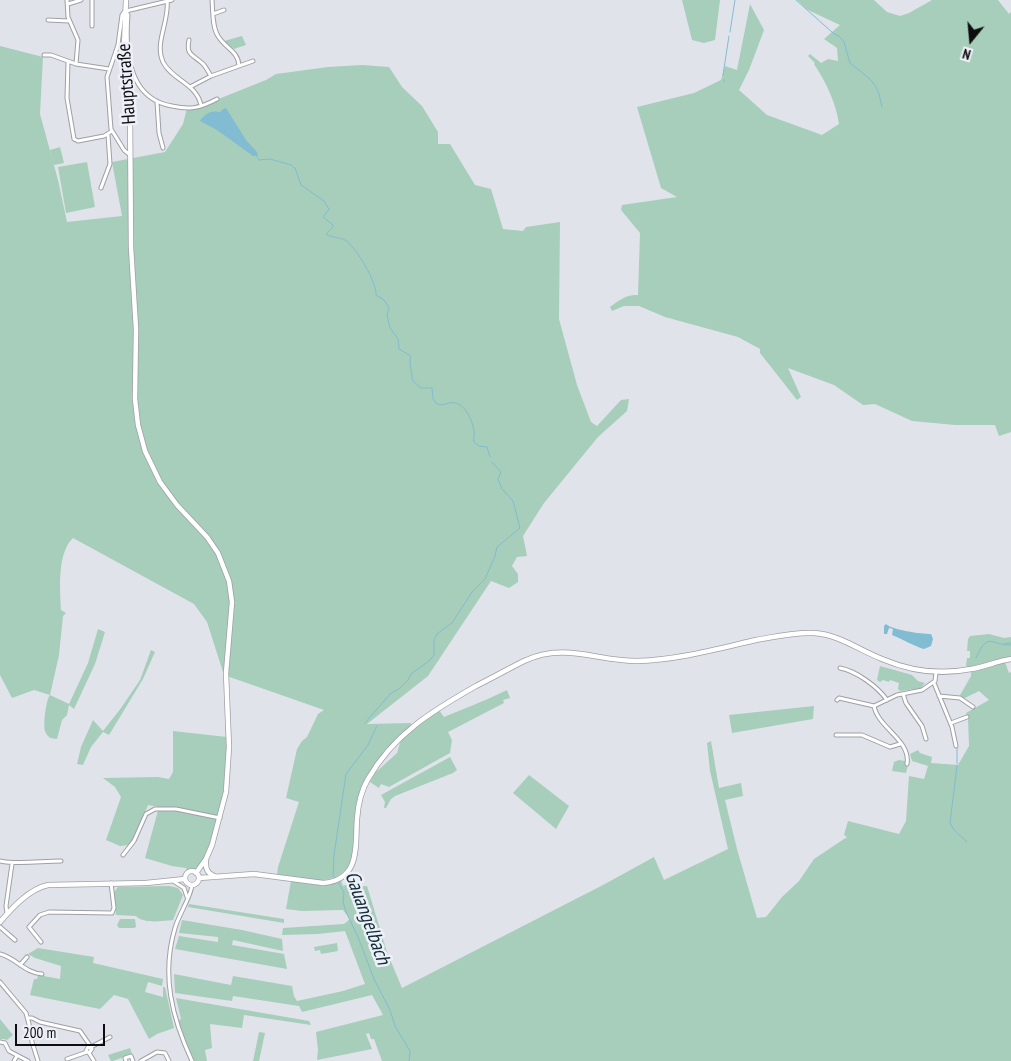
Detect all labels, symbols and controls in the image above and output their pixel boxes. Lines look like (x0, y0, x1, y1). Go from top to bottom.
north arrow (946, 15, 996, 65)
street label: Hauptstraße (113, 43, 141, 125)
text: N (960, 45, 973, 64)
water label: Gauangelbach (339, 868, 395, 968)
scale bar (18, 1014, 108, 1046)
text: 200 m (23, 1023, 56, 1042)

